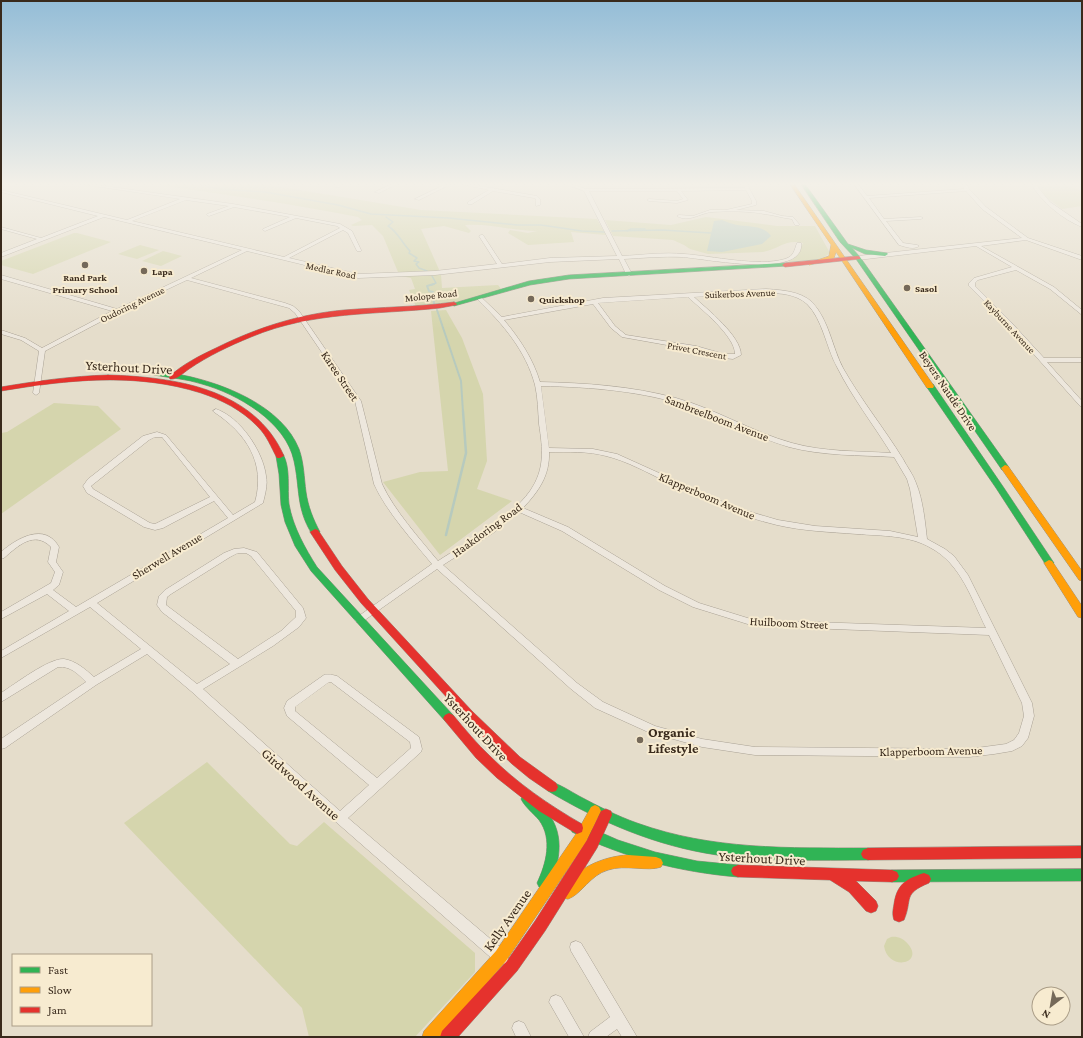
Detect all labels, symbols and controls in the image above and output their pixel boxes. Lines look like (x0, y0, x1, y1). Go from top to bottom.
marker: Rand Park Primary School (80, 260, 90, 270)
street label: Medlar Road (305, 260, 358, 281)
marker: Lapa (139, 266, 149, 276)
place label: Lapa (152, 266, 173, 277)
place label: Rand Park Primary School (52, 272, 118, 295)
marker: Sasol (902, 283, 912, 293)
place label: Sasol (915, 283, 937, 294)
street label: Oudoring Avenue (98, 284, 167, 325)
street label: Molope Road (404, 287, 459, 304)
street label: Suikerbos Avenue (705, 287, 776, 300)
marker: Quickshop (526, 294, 536, 304)
place label: Quickshop (539, 294, 585, 305)
street label: Kayburne Avenue (982, 297, 1038, 356)
street label: Privet Crescent (666, 339, 728, 362)
street label: Karee Street (318, 348, 362, 404)
street label: Beyers Naudé Drive (916, 348, 980, 434)
street label: Ysterhout Drive (85, 357, 173, 377)
street label: Sambreelboom Avenue (663, 392, 771, 444)
street label: Klapperboom Avenue (657, 469, 757, 523)
street label: Haakdoring Road (449, 500, 525, 560)
street label: Sherwell Avenue (129, 530, 205, 582)
street label: Huilboom Street (749, 614, 830, 632)
street label: Ysterhout Drive (440, 690, 512, 764)
place label: Organic Lifestyle (648, 724, 699, 756)
marker: Organic Lifestyle (635, 735, 645, 745)
street label: Klapperboom Avenue (879, 743, 983, 759)
street label: Girdwood Avenue (259, 745, 343, 823)
street label: Ysterhout Drive (718, 848, 806, 868)
street label: Kelly Avenue (480, 886, 534, 954)
legend (12, 954, 152, 1026)
text: Fast (48, 963, 69, 977)
text: Slow (48, 983, 72, 997)
north arrow (1031, 986, 1071, 1026)
text: Jam (47, 1003, 67, 1017)
text: N (1039, 1007, 1052, 1022)

